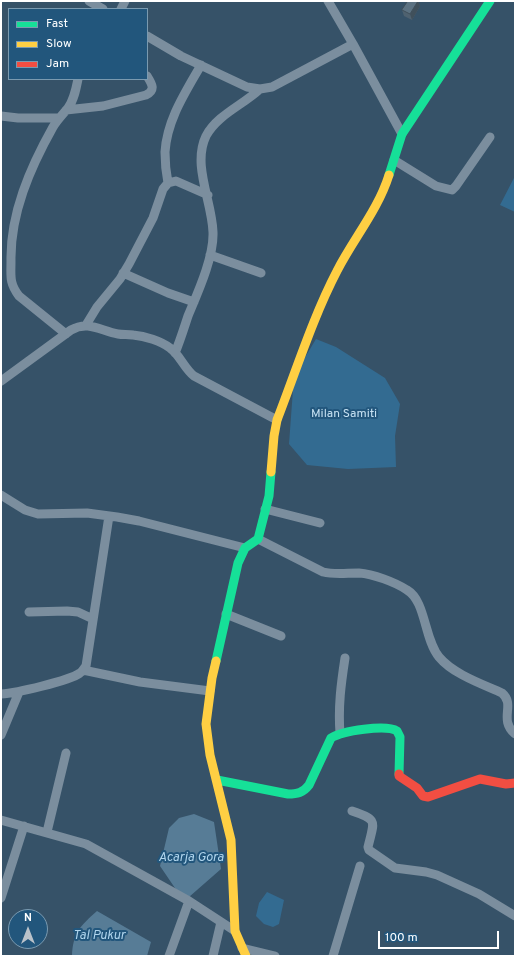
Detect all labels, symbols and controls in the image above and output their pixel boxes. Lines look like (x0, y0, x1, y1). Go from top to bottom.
legend (8, 8, 148, 80)
text: Fast (46, 16, 68, 32)
text: Slow (46, 36, 72, 52)
text: Jam (46, 56, 69, 72)
park label: Milan Samiti (311, 408, 377, 422)
water label: Acarja Gora (158, 850, 224, 866)
north arrow (8, 909, 48, 949)
text: N (24, 911, 32, 925)
scale bar (380, 923, 501, 949)
water label: Tal Pukur (73, 928, 125, 944)
text: 100 m (385, 930, 418, 946)

